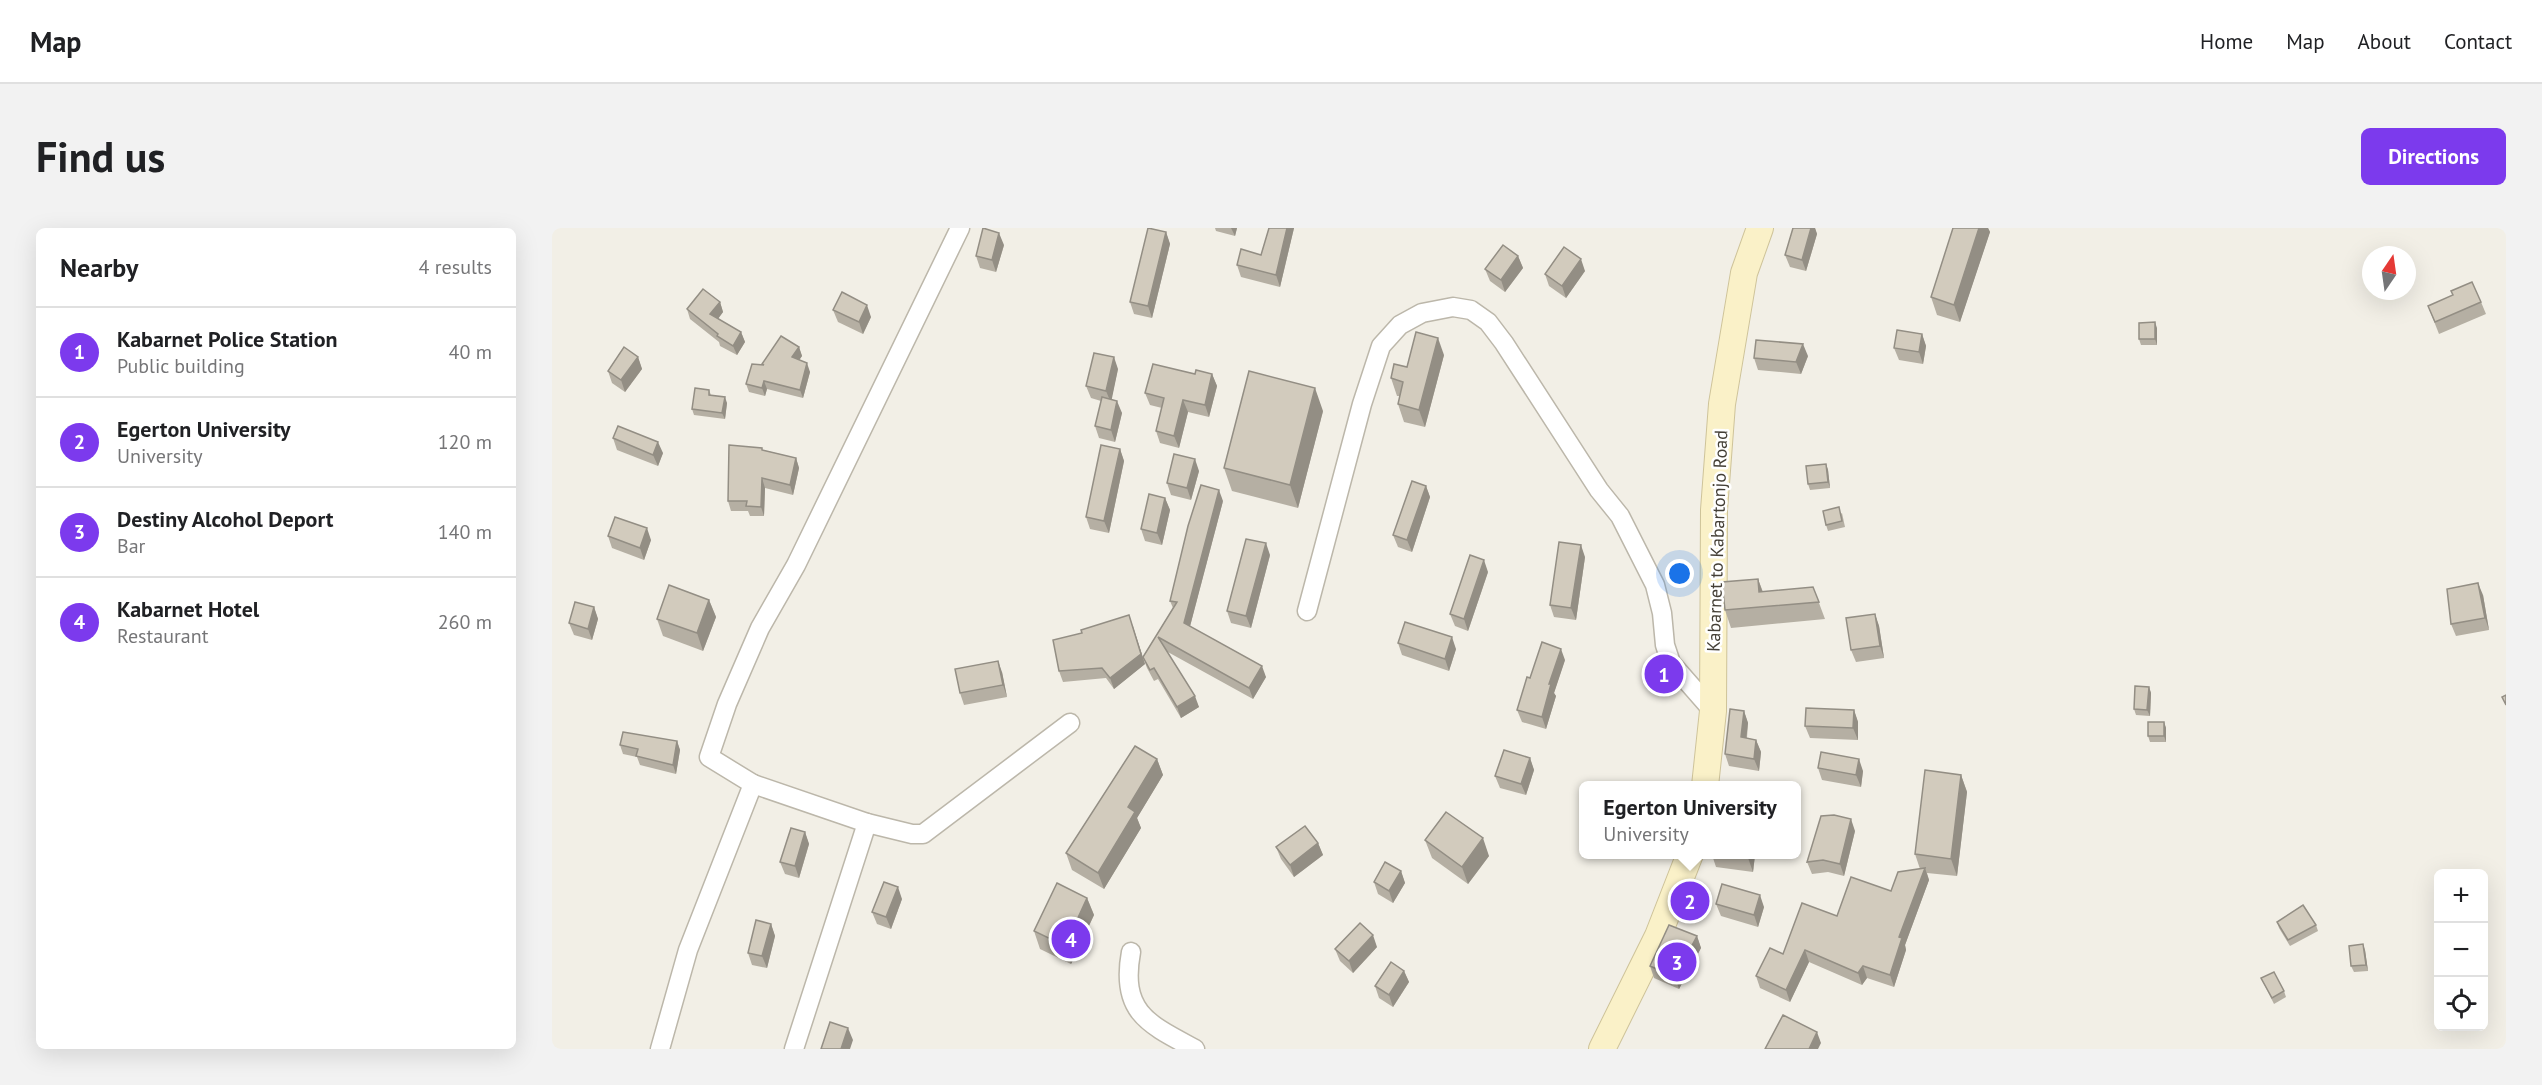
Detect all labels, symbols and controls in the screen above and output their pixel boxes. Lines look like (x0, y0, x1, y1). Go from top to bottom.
text: Map (30, 23, 81, 60)
text: Home (2200, 28, 2253, 55)
text: Map (2286, 28, 2325, 55)
text: About (2358, 28, 2411, 55)
text: Contact (2444, 28, 2512, 55)
button: Directions (2361, 128, 2506, 185)
text: Find us (36, 129, 165, 184)
north arrow (2362, 246, 2416, 300)
text: Nearby (60, 251, 138, 284)
text: 4 results (419, 254, 492, 280)
text: Kabarnet Police Station (117, 325, 338, 353)
text: 1 (74, 339, 85, 365)
text: 40 m (449, 339, 492, 365)
text: Public building (117, 353, 245, 379)
text: Egerton University (117, 415, 291, 443)
text: 2 (74, 429, 85, 455)
text: 120 m (438, 429, 492, 455)
street label: Kabarnet to Kabartonjo Road (1702, 430, 1732, 652)
text: University (117, 443, 203, 469)
text: Destiny Alcohol Deport (117, 505, 333, 533)
text: 3 (74, 519, 85, 545)
text: 140 m (438, 519, 492, 545)
text: Bar (117, 533, 145, 559)
your location (1665, 559, 1694, 588)
text: Kabarnet Hotel (117, 595, 259, 623)
text: 4 (74, 609, 85, 635)
text: 260 m (438, 609, 492, 635)
text: Restaurant (117, 623, 208, 649)
pin: 1 (1644, 652, 1684, 696)
popup (1579, 781, 1801, 859)
text: Egerton University (1603, 793, 1777, 821)
text: University (1603, 821, 1689, 847)
map controls (2434, 869, 2488, 1031)
button: + (2434, 869, 2488, 923)
pin: 2 (1670, 878, 1710, 924)
pin: 4 (1052, 916, 1090, 962)
button: − (2434, 923, 2488, 977)
pin: 3 (1658, 940, 1696, 984)
button: locate (2434, 977, 2488, 1031)

